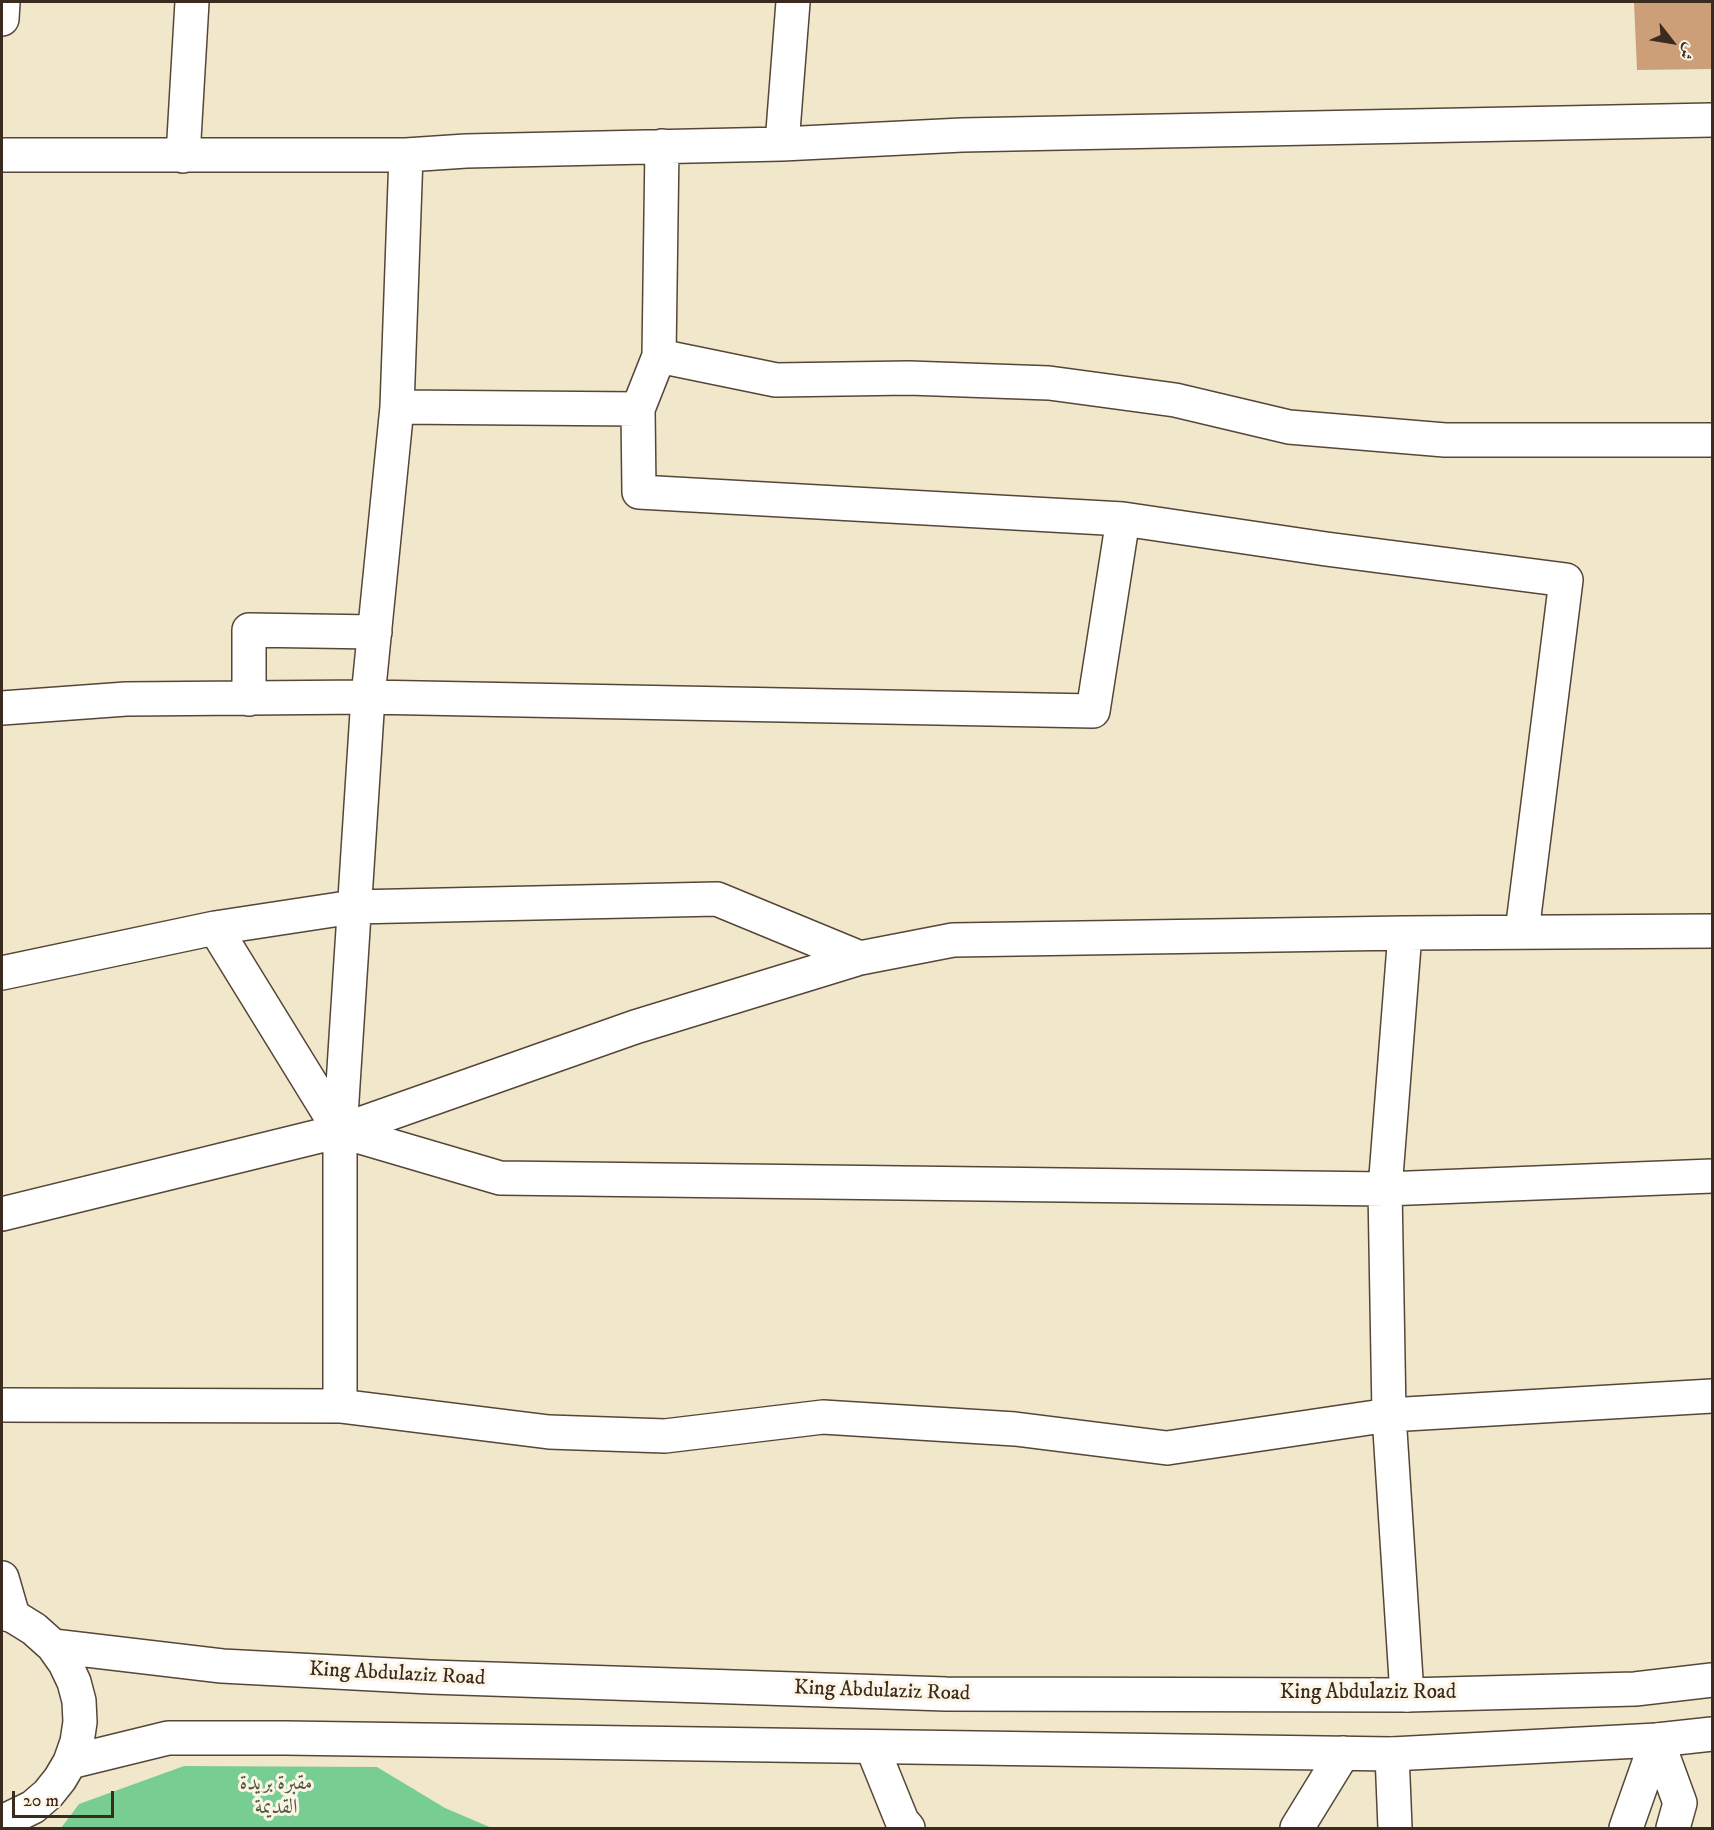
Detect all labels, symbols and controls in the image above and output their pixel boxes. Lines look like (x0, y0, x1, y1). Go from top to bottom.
north arrow (1642, 12, 1702, 72)
text: ش (1675, 39, 1700, 63)
street label: King Abdulaziz Road (308, 1658, 486, 1692)
street label: King Abdulaziz Road (793, 1676, 971, 1708)
street label: King Abdulaziz Road (1280, 1681, 1456, 1707)
park label: مقبرة بريدة القديمة (239, 1772, 313, 1822)
scale bar (15, 1779, 117, 1817)
text: 20 m (23, 1790, 59, 1812)

